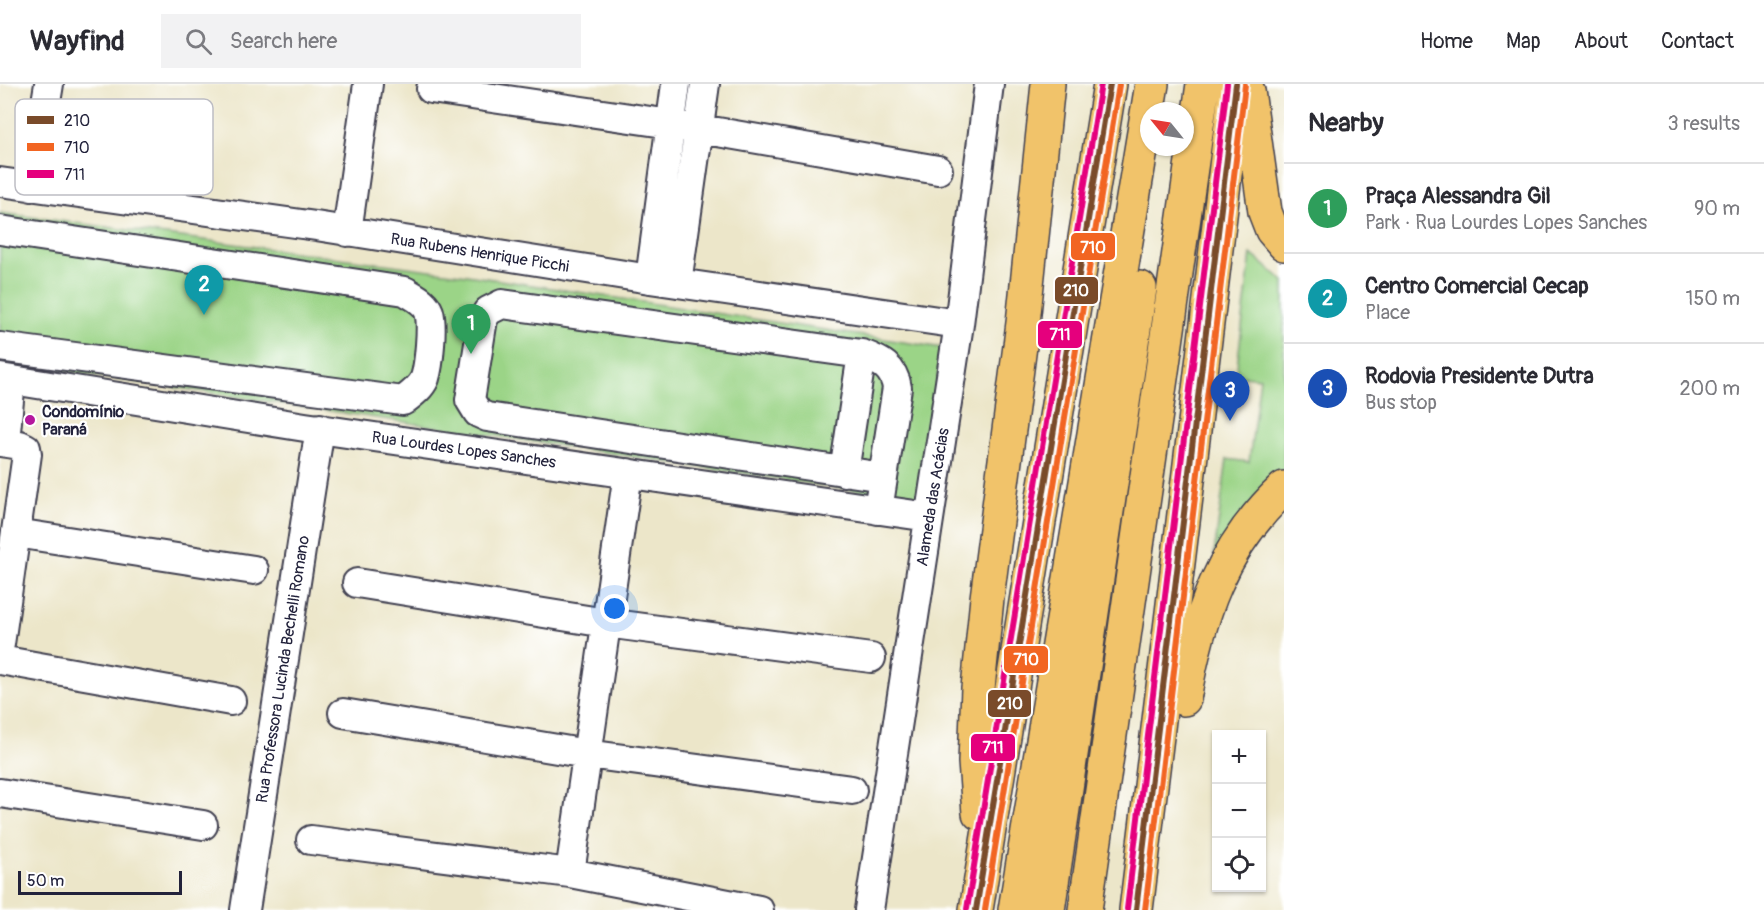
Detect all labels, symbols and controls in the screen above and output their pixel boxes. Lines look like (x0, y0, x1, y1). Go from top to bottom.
search box (161, 14, 581, 68)
text: Wayfind (30, 24, 125, 59)
icon: search (182, 25, 215, 58)
text: Search here (230, 27, 337, 55)
text: Home (1420, 28, 1473, 55)
text: Map (1506, 28, 1541, 55)
text: About (1574, 28, 1628, 55)
text: Contact (1661, 28, 1734, 55)
legend (15, 99, 213, 195)
north arrow (1140, 102, 1194, 156)
text: Nearby (1308, 107, 1384, 139)
text: 210 (64, 111, 90, 131)
text: 3 results (1668, 111, 1740, 136)
text: 710 (64, 138, 90, 158)
text: 711 (64, 165, 85, 185)
text: Praça Alessandra Gil (1365, 182, 1551, 210)
text: 1 (1324, 196, 1331, 221)
text: 90 m (1694, 196, 1740, 221)
text: Park · Rua Lourdes Lopes Sanches (1365, 210, 1647, 235)
street label: Rua Rubens Henrique Picchi (389, 229, 571, 277)
line badge: 710 (1070, 232, 1116, 261)
text: 710 (1080, 238, 1106, 258)
pin: 2 (184, 266, 224, 315)
text: Centro Comercial Cecap (1365, 272, 1589, 300)
line badge: 210 (1054, 276, 1099, 305)
text: 210 (1063, 281, 1089, 301)
text: 2 (1322, 286, 1333, 311)
text: 150 m (1686, 286, 1740, 311)
text: Place (1365, 300, 1410, 325)
pin: 1 (452, 304, 490, 354)
line badge: 711 (1037, 320, 1083, 349)
text: 711 (1050, 325, 1070, 345)
text: Rodovia Presidente Dutra (1365, 362, 1594, 390)
pin: 3 (1210, 372, 1250, 421)
text: 3 (1322, 376, 1333, 401)
text: 200 m (1679, 376, 1740, 401)
text: Bus stop (1365, 390, 1437, 415)
place label: Condomínio Paraná (42, 402, 125, 440)
marker: Condomínio Paraná (23, 413, 37, 427)
street label: Alameda das Acácias (912, 426, 954, 568)
street label: Rua Lourdes Lopes Sanches (371, 427, 557, 473)
street label: Rua Professora Lucinda Bechelli Romano (252, 534, 314, 804)
your location (600, 594, 629, 623)
line badge: 710 (1003, 645, 1049, 674)
text: 710 (1013, 650, 1039, 670)
line badge: 210 (987, 689, 1032, 718)
text: 210 (997, 694, 1023, 714)
map controls (1212, 730, 1266, 892)
button: + (1212, 730, 1266, 784)
line badge: 711 (970, 733, 1016, 762)
text: 711 (983, 738, 1003, 758)
button: − (1212, 784, 1266, 838)
button: locate (1212, 838, 1266, 892)
scale bar (18, 868, 182, 896)
text: 50 m (27, 871, 64, 891)

